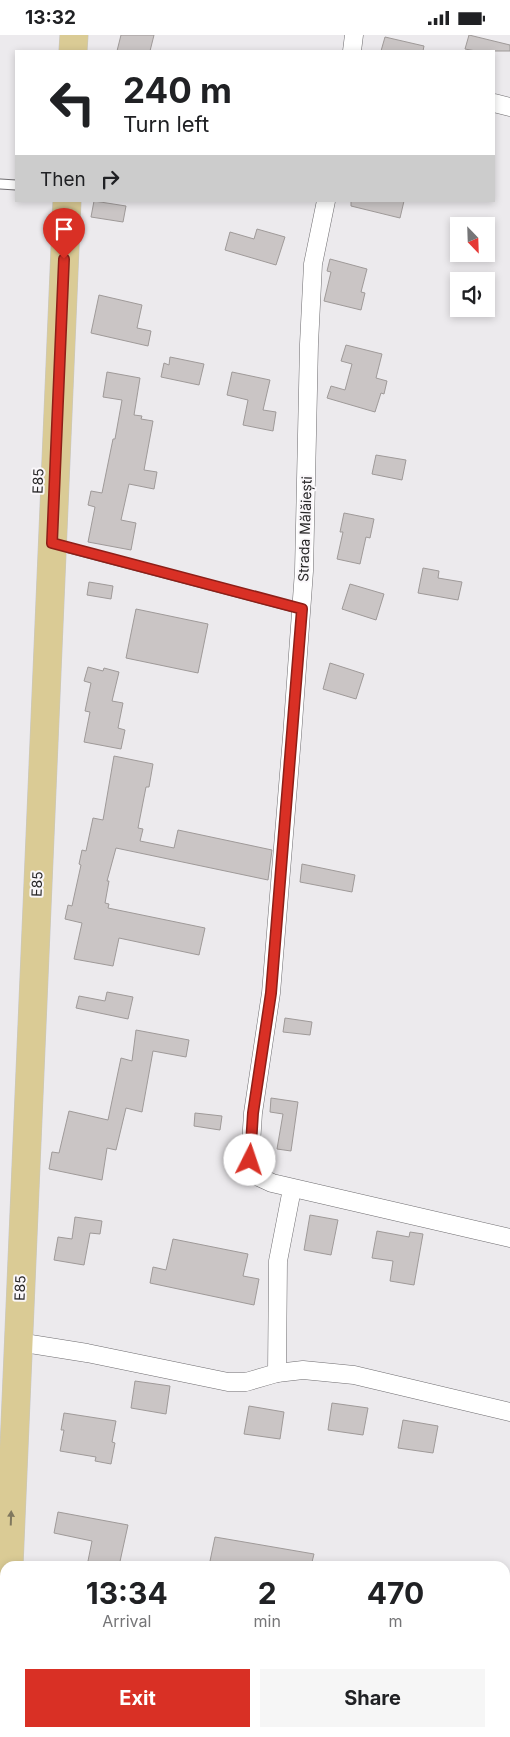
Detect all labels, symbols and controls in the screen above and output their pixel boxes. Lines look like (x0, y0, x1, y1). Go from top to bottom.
text: 13:32 (25, 6, 76, 29)
text: 240 m (123, 69, 232, 111)
icon: left (40, 70, 105, 135)
text: Turn left (123, 111, 209, 137)
icon: right (96, 165, 124, 193)
text: Then (40, 168, 86, 191)
pin (43, 208, 85, 259)
icon: arrive (50, 215, 78, 243)
north arrow (450, 217, 495, 263)
map controls (450, 217, 495, 317)
button: sound (450, 272, 495, 317)
street label: E85 (29, 468, 46, 494)
street label: Strada Mălăiești (294, 476, 316, 582)
street label: E85 (28, 871, 45, 897)
position arrow (223, 1133, 275, 1185)
street label: E85 (11, 1275, 28, 1301)
one-way arrow (7, 1509, 15, 1525)
text: 13:34 (86, 1575, 168, 1611)
text: 2 (258, 1575, 277, 1611)
text: 470 (367, 1575, 424, 1611)
text: Arrival (102, 1611, 151, 1631)
text: min (254, 1611, 281, 1631)
text: m (388, 1611, 402, 1631)
button: Exit (25, 1669, 250, 1727)
button: Share (260, 1669, 485, 1727)

